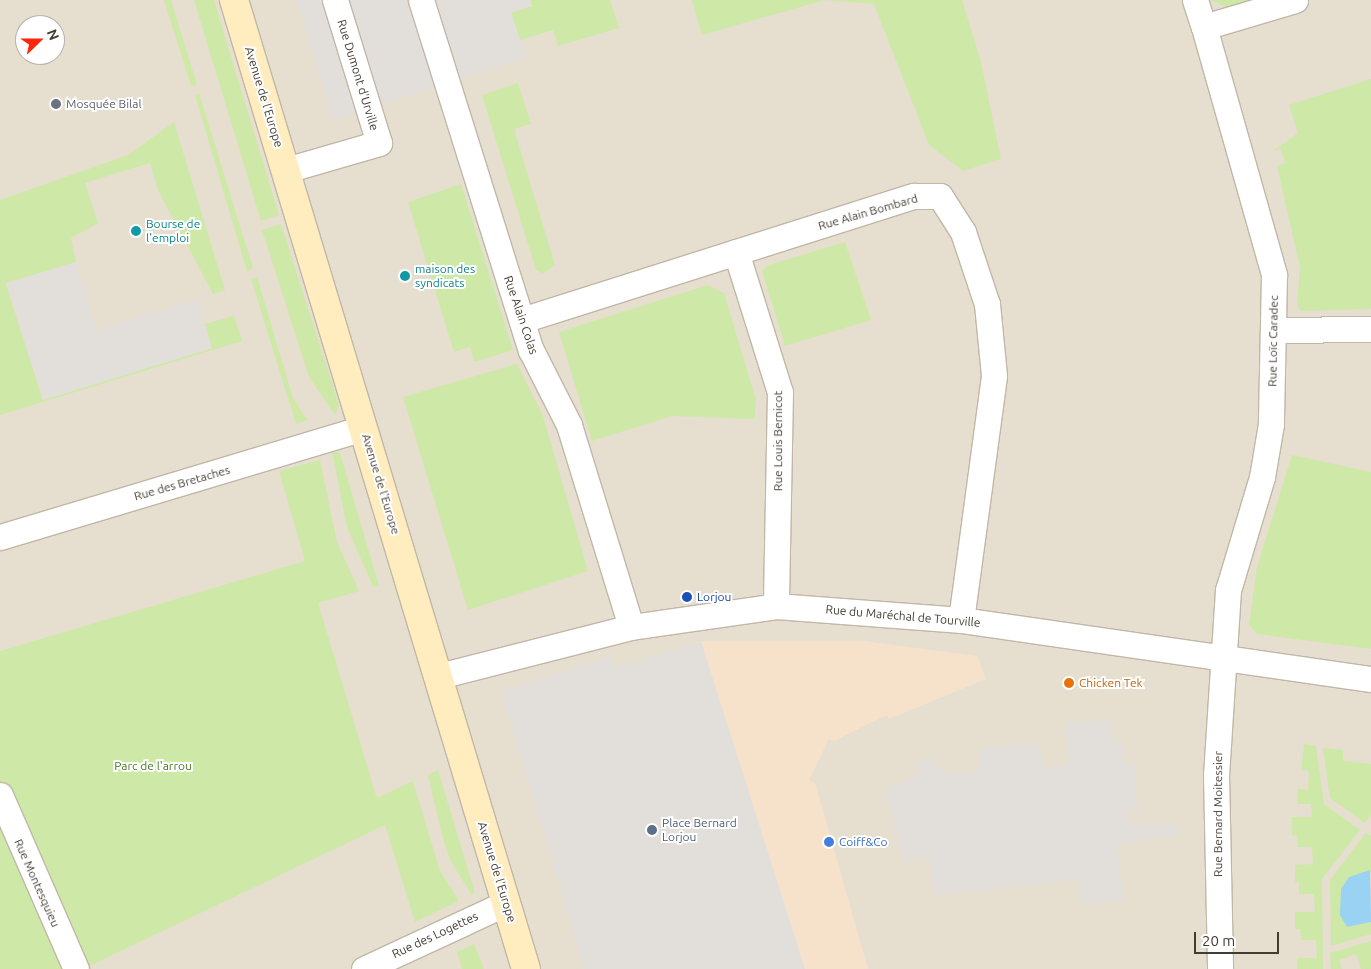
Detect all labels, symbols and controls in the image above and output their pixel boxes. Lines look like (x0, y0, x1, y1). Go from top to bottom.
north arrow (15, 15, 65, 65)
street label: Rue Dumont d'Urville (334, 18, 382, 132)
text: N (44, 27, 62, 43)
street label: Avenue de l'Europe (242, 45, 286, 149)
place label: Mosquée Bilal (66, 97, 142, 111)
marker: Mosquée Bilal (50, 98, 62, 110)
street label: Rue Alain Bombard (816, 191, 920, 233)
place label: Bourse de l'emploi (146, 217, 200, 245)
marker: Bourse de l'emploi (130, 225, 142, 237)
place label: maison des syndicats (415, 262, 475, 290)
marker: maison des syndicats (399, 270, 411, 282)
street label: Rue Alain Colas (501, 274, 541, 356)
street label: Rue Loïc Caradec (1265, 295, 1281, 387)
street label: Rue Louis Bernicot (771, 391, 785, 491)
street label: Avenue de l'Europe (359, 432, 403, 536)
street label: Rue des Bretaches (132, 462, 232, 504)
place label: Lorjou (697, 590, 731, 604)
marker: Lorjou (681, 591, 693, 603)
street label: Rue du Maréchal de Tourville (825, 602, 981, 630)
place label: Chicken Tek (1079, 676, 1143, 690)
marker: Chicken Tek (1063, 677, 1075, 689)
street label: Rue Bernard Moitessier (1211, 751, 1225, 877)
park label: Parc de l'arrou (114, 759, 192, 773)
place label: Place Bernard Lorjou (662, 816, 737, 844)
street label: Avenue de l'Europe (475, 820, 519, 924)
marker: Place Bernard Lorjou (646, 824, 658, 836)
place label: Coiff&Co (839, 835, 888, 849)
marker: Coiff&Co (823, 836, 835, 848)
street label: Rue Montesquieu (11, 837, 63, 929)
street label: Rue des Logettes (390, 909, 480, 961)
scale bar (1196, 922, 1281, 954)
text: 20 m (1202, 932, 1235, 949)

